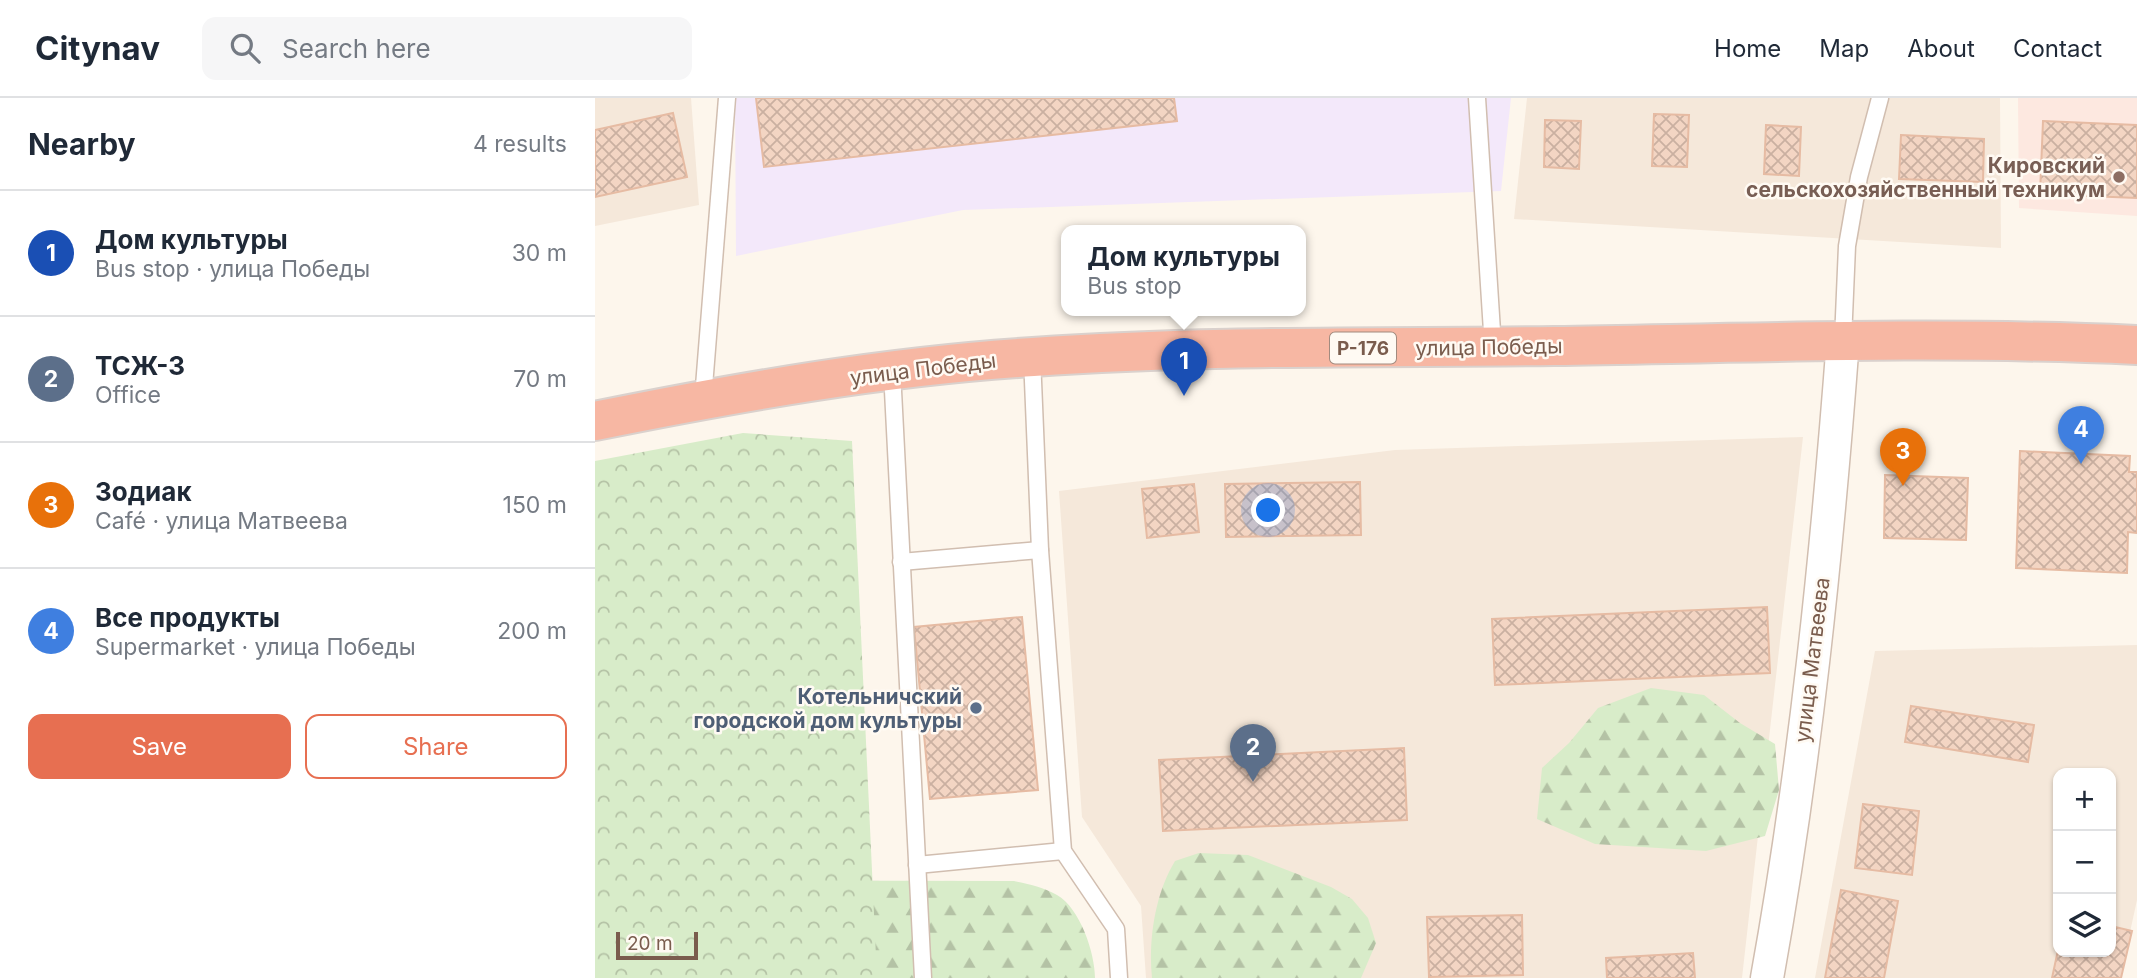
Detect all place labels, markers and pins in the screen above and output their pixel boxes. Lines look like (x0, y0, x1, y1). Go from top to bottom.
place label: Кировский сельскохозяйственный техникум (1746, 153, 2105, 202)
marker: Кировский сельскохозяйственный техникум (2111, 169, 2127, 185)
pin: 1 (1161, 338, 1207, 396)
pin: 4 (2058, 406, 2104, 464)
pin: 3 (1880, 428, 1926, 486)
place label: Котельничский городской дом культуры (693, 684, 962, 733)
marker: Котельничский городской дом культуры (968, 700, 984, 716)
pin: 2 (1230, 724, 1276, 782)

